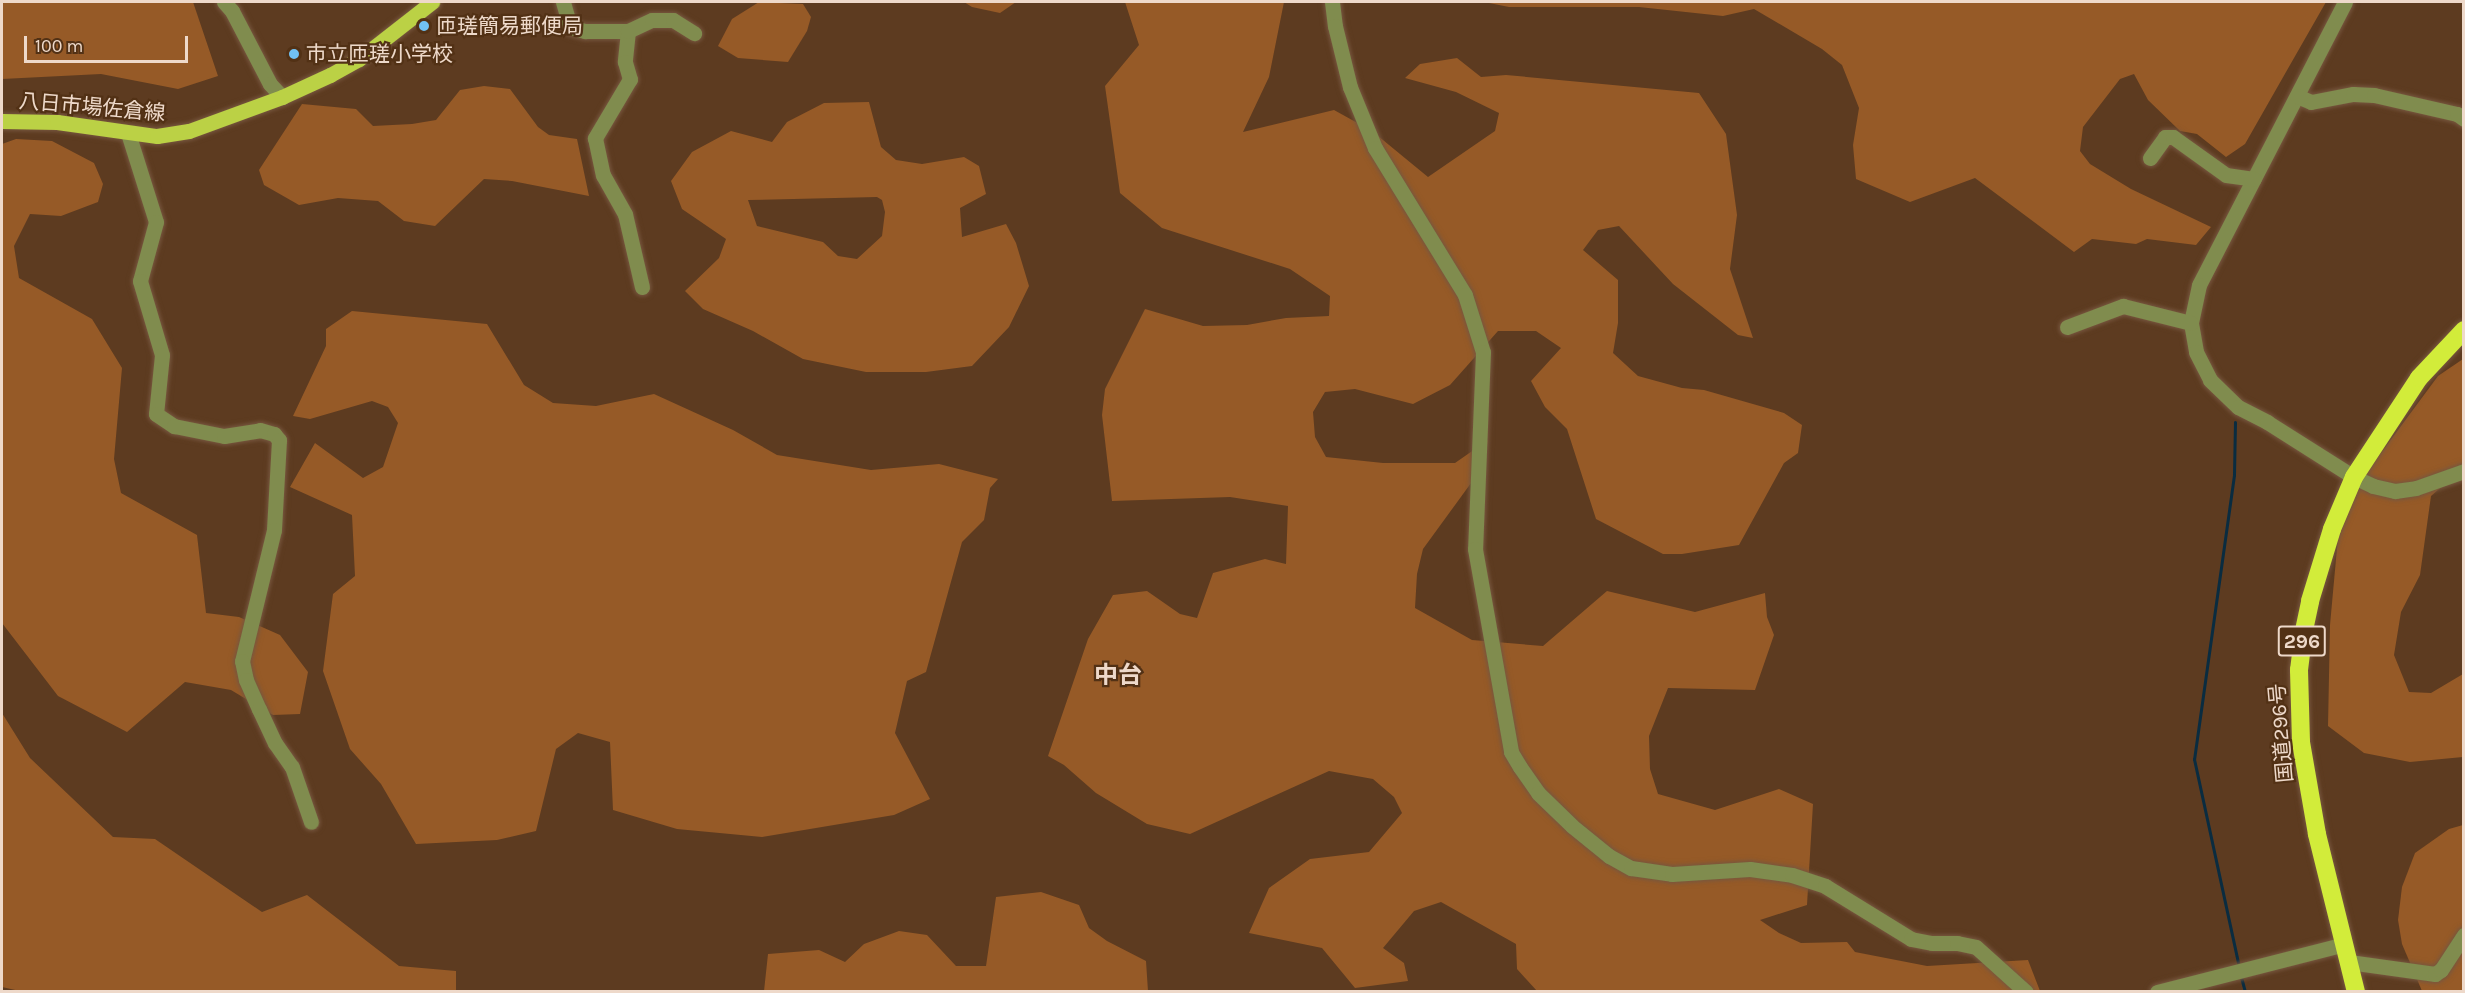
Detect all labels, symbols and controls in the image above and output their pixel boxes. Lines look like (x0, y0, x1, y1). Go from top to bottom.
place label: 匝瑳簡易郵便局 (436, 13, 583, 39)
marker: 匝瑳簡易郵便局 (417, 19, 431, 33)
scale bar (27, 24, 190, 62)
text: 100 m (35, 35, 83, 57)
place label: 市立匝瑳小学校 (306, 41, 453, 67)
marker: 市立匝瑳小学校 (287, 47, 301, 61)
street label: 八日市場佐倉線 (18, 88, 166, 126)
road number: 296 (2276, 624, 2328, 658)
district label: 中台 (1094, 662, 1142, 690)
street label: 国道296号 (2264, 682, 2298, 784)

